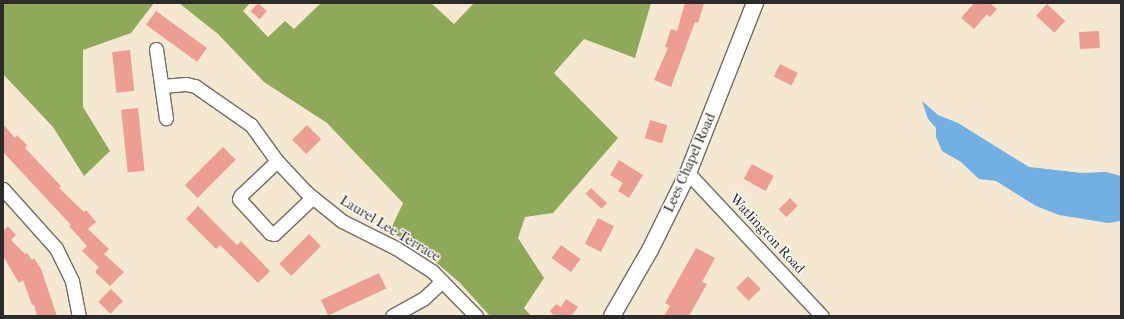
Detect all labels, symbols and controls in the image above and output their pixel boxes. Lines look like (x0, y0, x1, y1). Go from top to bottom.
street label: Lees Chapel Road (661, 111, 719, 215)
street label: Watlington Road (726, 191, 808, 277)
street label: Laurel Lee Terrace (337, 192, 443, 266)

